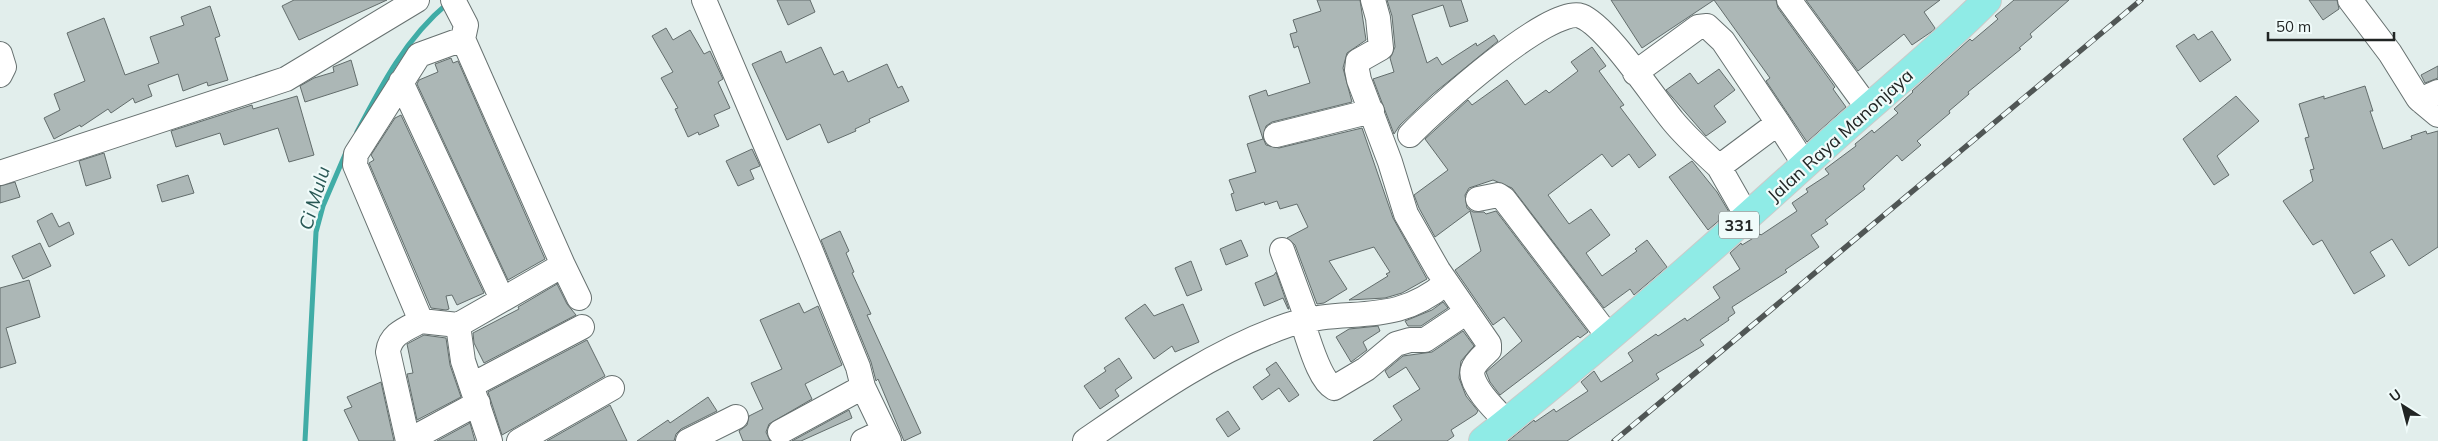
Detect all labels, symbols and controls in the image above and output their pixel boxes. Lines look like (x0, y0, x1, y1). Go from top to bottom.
scale bar (2268, 10, 2394, 42)
text: 50 m (2276, 17, 2311, 36)
street label: Jalan Raya Manonjaya (1763, 64, 1917, 206)
water label: Ci Mulu (293, 163, 335, 233)
road number: 331 (1719, 212, 1759, 238)
north arrow (2378, 381, 2428, 431)
text: U (2386, 385, 2405, 406)

